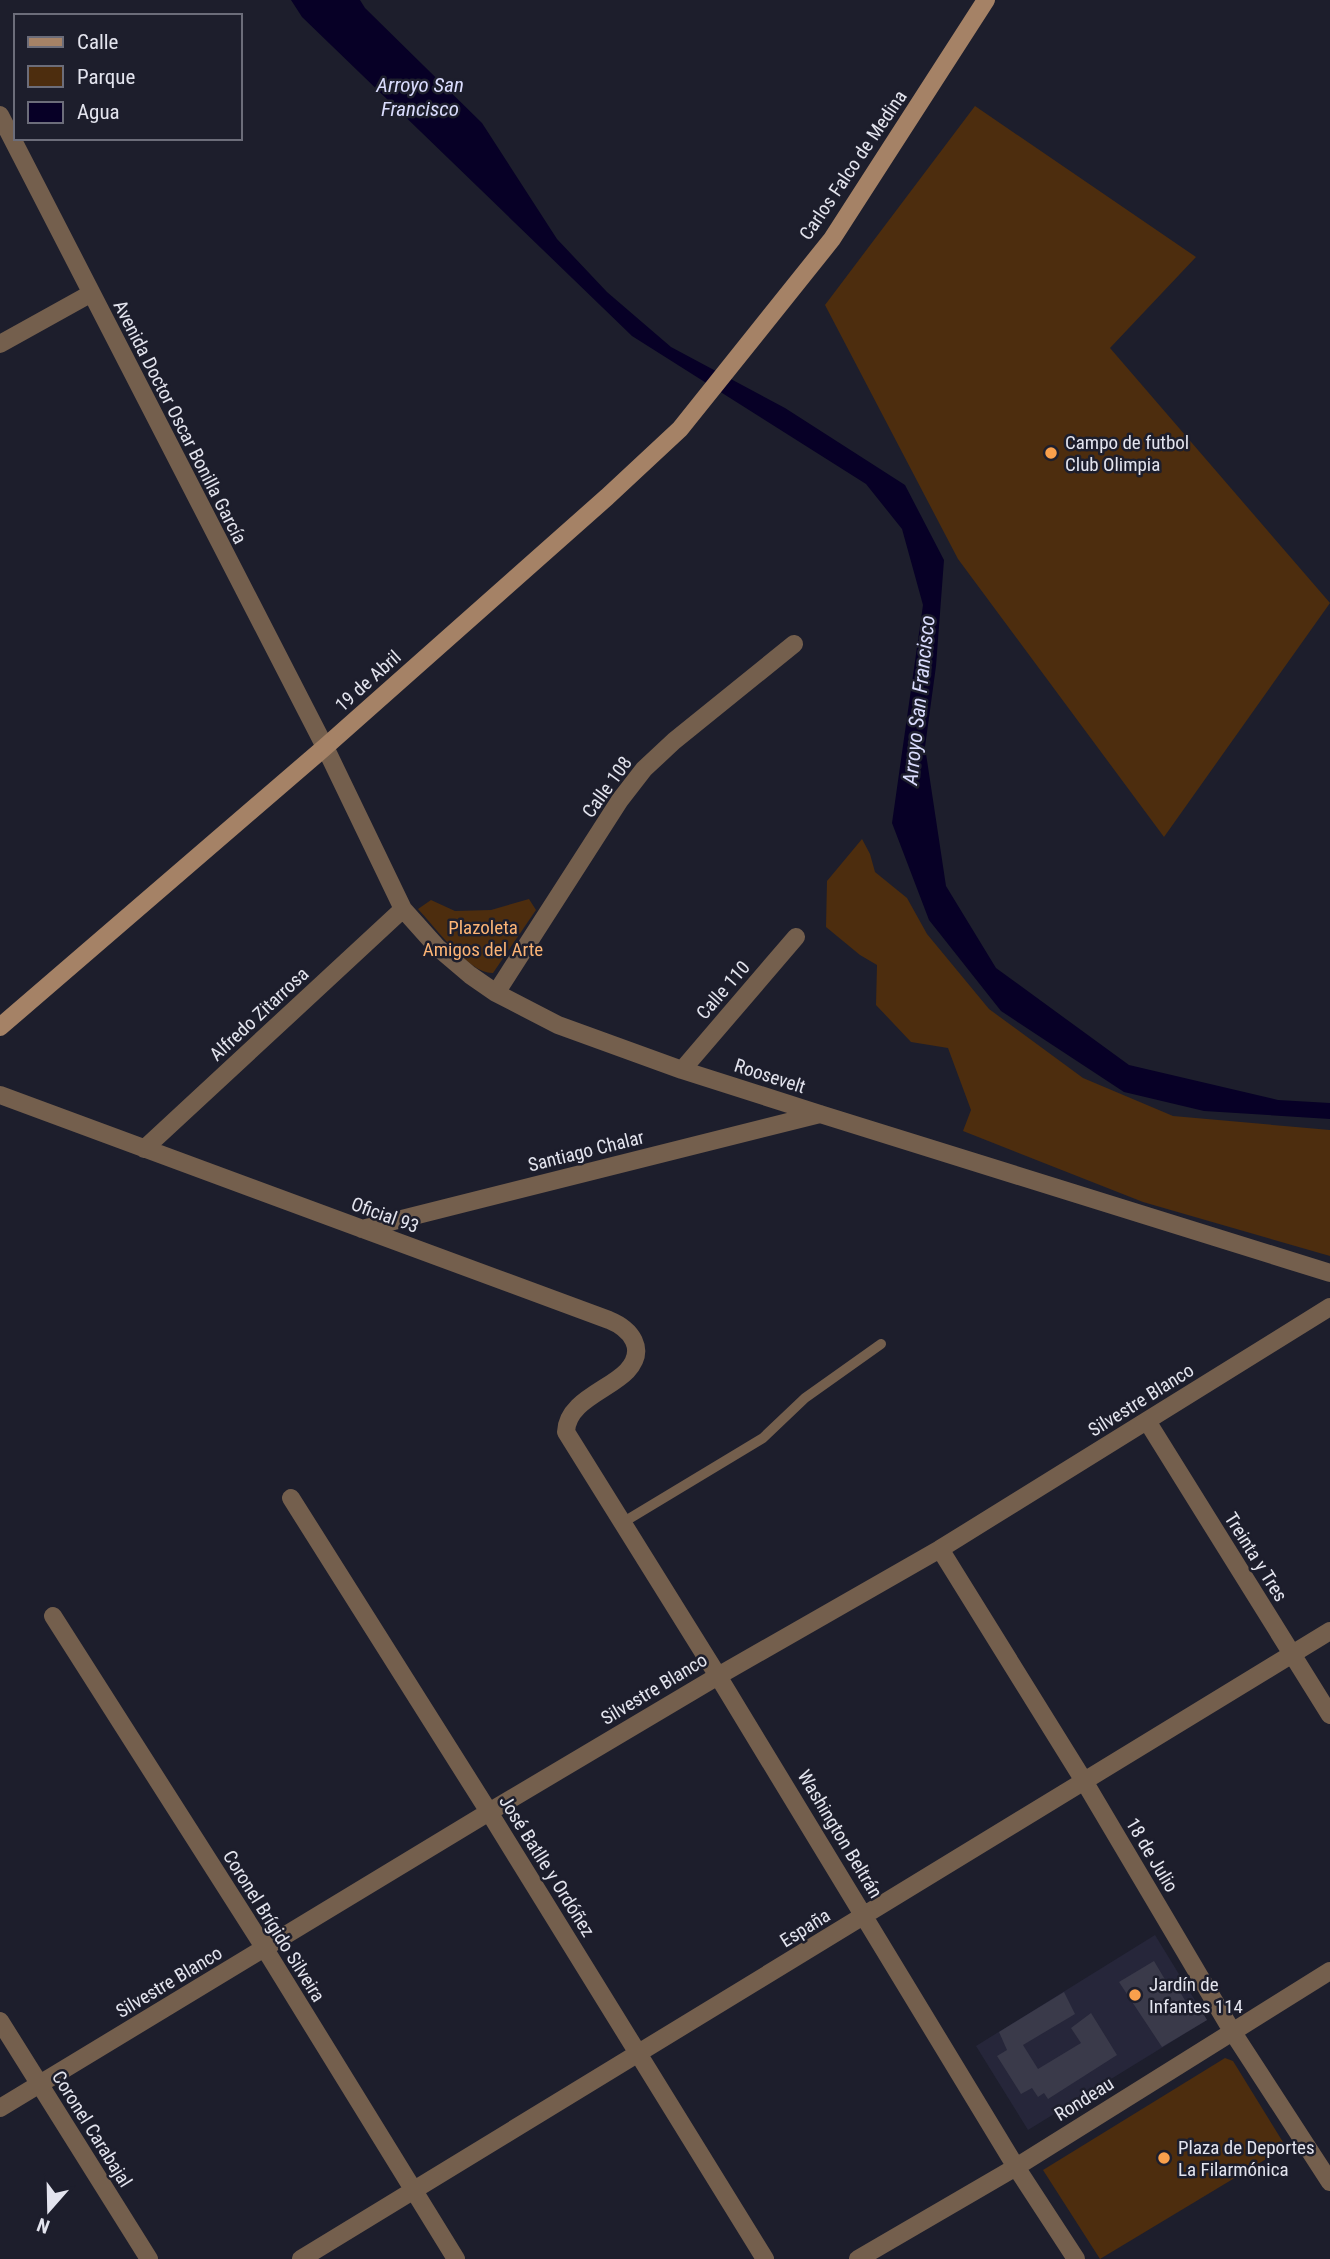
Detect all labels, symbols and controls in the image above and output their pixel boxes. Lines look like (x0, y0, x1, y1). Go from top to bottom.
legend (14, 14, 242, 140)
text: Calle (77, 30, 119, 54)
text: Parque (77, 65, 135, 89)
water label: Arroyo San Francisco (375, 73, 464, 121)
street label: Carlos Falco de Medina (794, 86, 912, 244)
text: Agua (77, 100, 120, 124)
street label: Avenida Doctor Oscar Bonilla García (108, 296, 252, 548)
place label: Campo de futbol Club Olimpia (1065, 431, 1189, 476)
marker: Campo de futbol Club Olimpia (1043, 445, 1059, 461)
water label: Arroyo San Francisco (898, 614, 940, 787)
street label: 19 de Abril (330, 645, 406, 717)
street label: Calle 108 (577, 752, 637, 822)
park label: Plazoleta Amigos del Arte (423, 916, 543, 961)
street label: Calle 110 (691, 956, 755, 1024)
street label: Alfredo Zitarrosa (205, 962, 313, 1066)
street label: Roosevelt (731, 1054, 809, 1098)
street label: Santiago Chalar (526, 1125, 647, 1177)
street label: Oficial 93 (348, 1192, 422, 1238)
street label: Silvestre Blanco (1084, 1358, 1198, 1442)
street label: Treinta y Tres (1220, 1508, 1292, 1606)
street label: Silvestre Blanco (597, 1648, 711, 1730)
street label: Washington Beltrán (793, 1766, 887, 1902)
street label: José Batlle y Ordóñez (494, 1791, 600, 1941)
street label: 18 de Julio (1121, 1814, 1183, 1896)
street label: Coronel Brígido Silveira (218, 1846, 330, 2006)
street label: España (776, 1904, 834, 1952)
street label: Silvestre Blanco (112, 1941, 226, 2023)
place label: Jardín de Infantes 114 (1149, 1973, 1243, 2018)
marker: Jardín de Infantes 114 (1127, 1987, 1143, 2003)
street label: Coronel Carabajal (47, 2067, 137, 2191)
street label: Rondeau (1050, 2072, 1118, 2126)
place label: Plaza de Deportes La Filarmónica (1178, 2136, 1315, 2181)
marker: Plaza de Deportes La Filarmónica (1156, 2150, 1172, 2166)
north arrow (14, 2175, 84, 2245)
text: N (34, 2213, 53, 2238)

